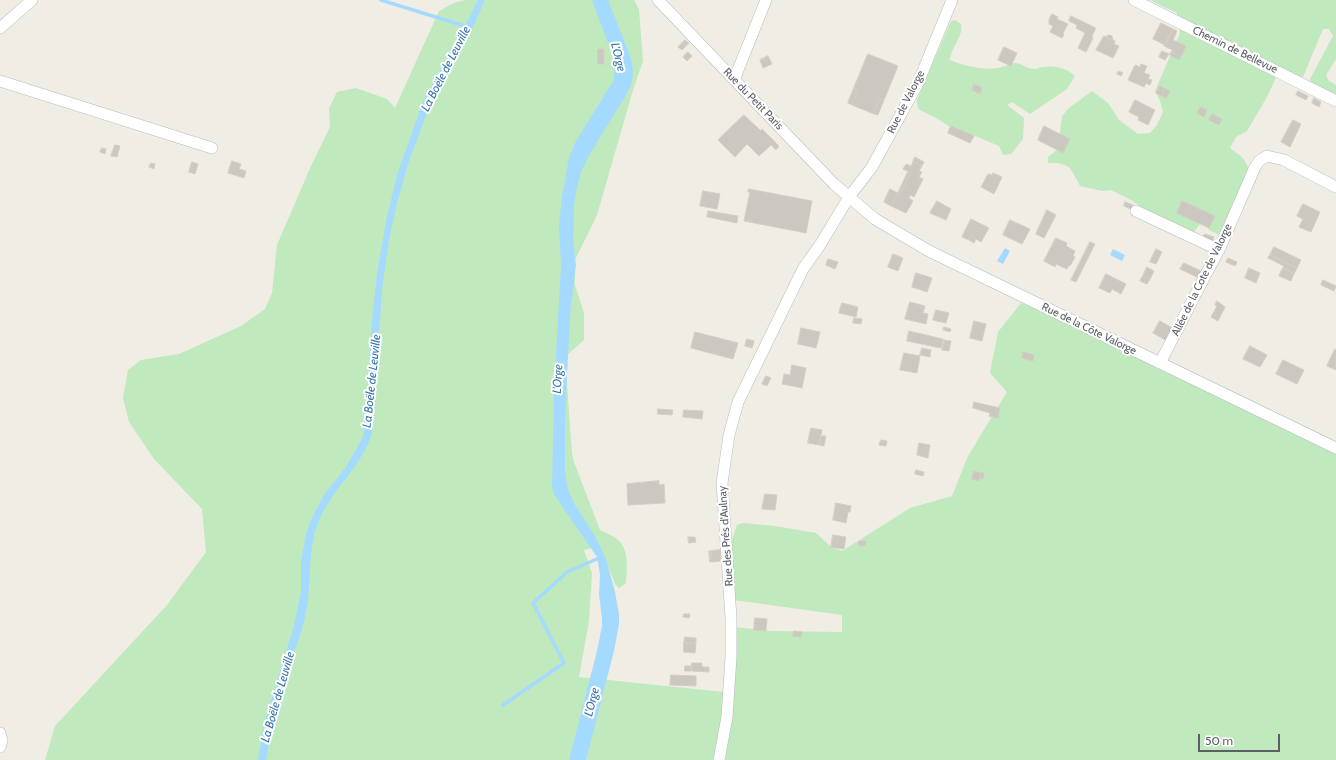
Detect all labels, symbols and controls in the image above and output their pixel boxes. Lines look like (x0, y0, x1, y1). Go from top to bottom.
water label: La Boële de Leuville (418, 24, 474, 114)
street label: Chemin de Bellevue (1190, 24, 1280, 76)
water label: L'Orge (607, 41, 629, 73)
street label: Rue du Petit Paris (720, 65, 786, 133)
street label: Rue de Valorge (884, 68, 928, 136)
street label: Allée de la Cote de Valorge (1169, 222, 1235, 338)
street label: Rue de la Côte Valorge (1039, 300, 1139, 358)
water label: La Boële de Leuville (360, 334, 384, 428)
water label: L'Orge (550, 364, 566, 394)
street label: Rue des Prés d'Aulnay (716, 485, 736, 587)
water label: La Boële de Leuville (258, 650, 298, 744)
water label: L'Orge (581, 686, 603, 718)
scale bar (1200, 726, 1282, 752)
text: 50 m (1205, 733, 1233, 748)

